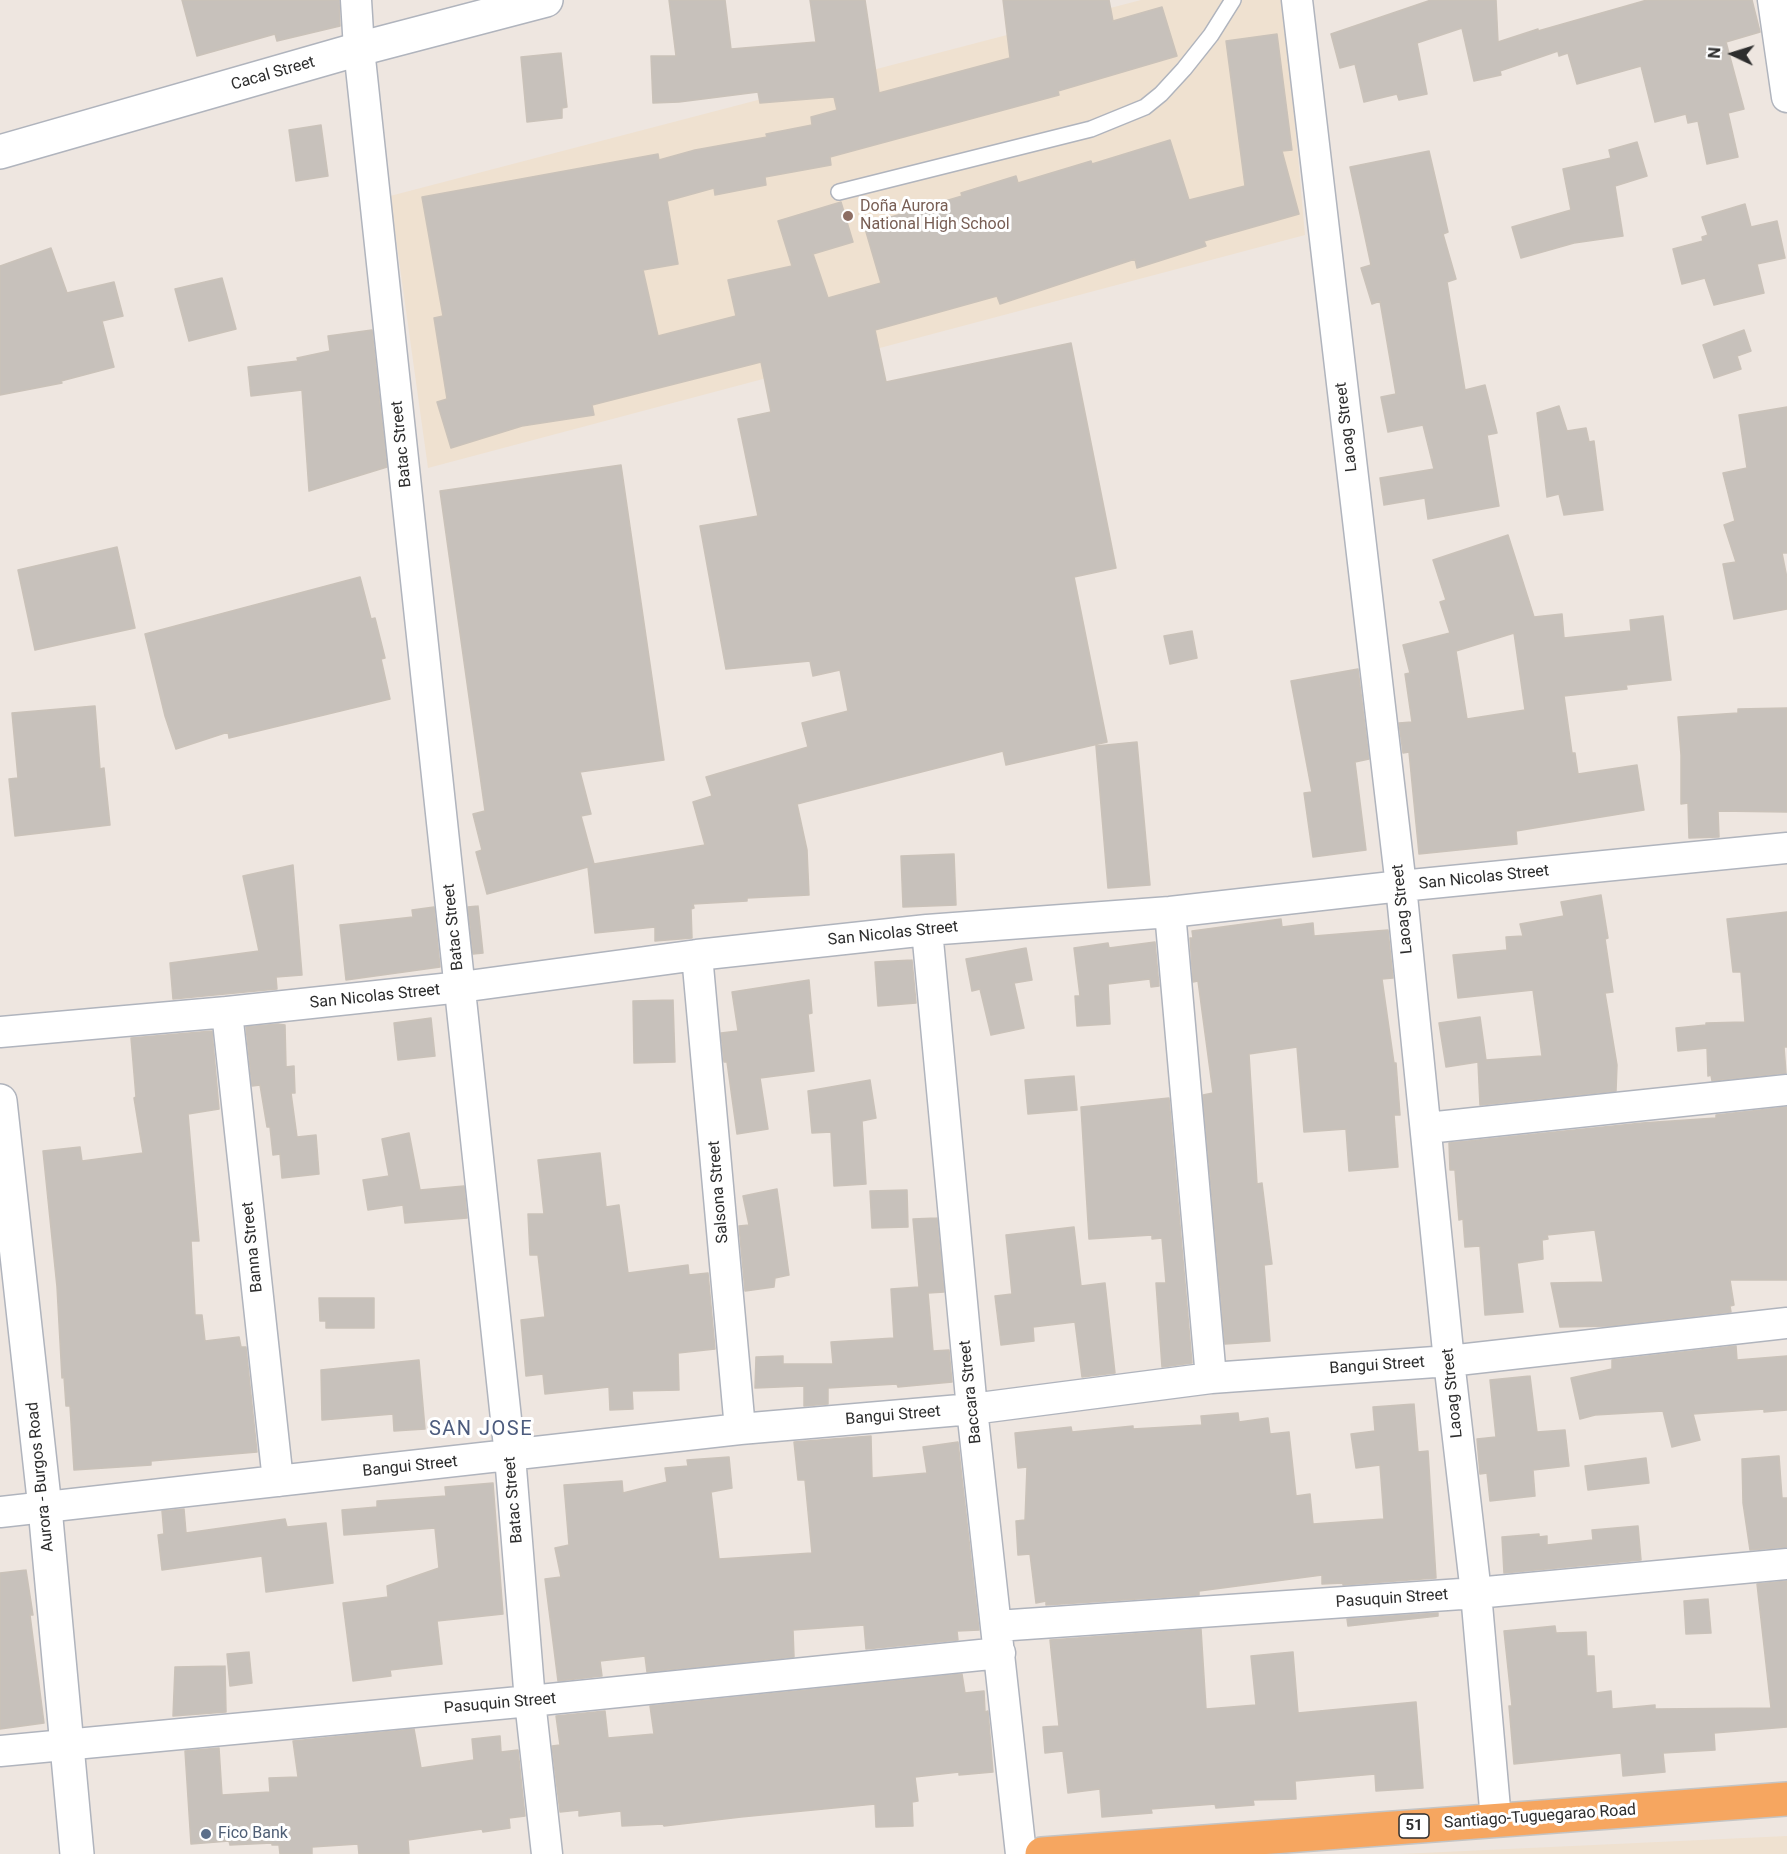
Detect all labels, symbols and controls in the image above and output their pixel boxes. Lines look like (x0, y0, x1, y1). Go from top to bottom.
north arrow (1703, 24, 1763, 84)
text: N (1705, 46, 1724, 59)
street label: Cacal Street (229, 53, 317, 95)
place label: Doña Aurora National High School (860, 197, 1010, 235)
marker: Doña Aurora National High School (841, 209, 855, 223)
street label: Laoag Street (1332, 381, 1362, 473)
street label: Batac Street (388, 400, 416, 488)
street label: San Nicolas Street (1418, 862, 1550, 894)
street label: Laoag Street (1389, 863, 1417, 955)
street label: Batac Street (440, 883, 468, 971)
street label: San Nicolas Street (827, 918, 959, 950)
street label: San Nicolas Street (309, 981, 441, 1013)
street label: Salsona Street (705, 1140, 733, 1244)
street label: Banna Street (239, 1201, 267, 1293)
street label: Baccara Street (956, 1339, 986, 1445)
street label: Laoag Street (1439, 1347, 1467, 1439)
street label: Bangui Street (1329, 1353, 1425, 1379)
street label: Aurora - Burgos Road (24, 1401, 58, 1553)
street label: Bangui Street (845, 1402, 941, 1430)
district label: SAN JOSE (429, 1418, 533, 1442)
street label: Bangui Street (362, 1452, 458, 1482)
street label: Batac Street (501, 1456, 527, 1544)
street label: Pasuquin Street (1335, 1585, 1449, 1613)
street label: Pasuquin Street (443, 1690, 557, 1718)
street label: Santiago-Tuguegarao Road (1443, 1801, 1637, 1833)
road number: 51 (1399, 1814, 1429, 1838)
place label: Fico Bank (218, 1824, 288, 1844)
marker: Fico Bank (199, 1827, 213, 1841)

